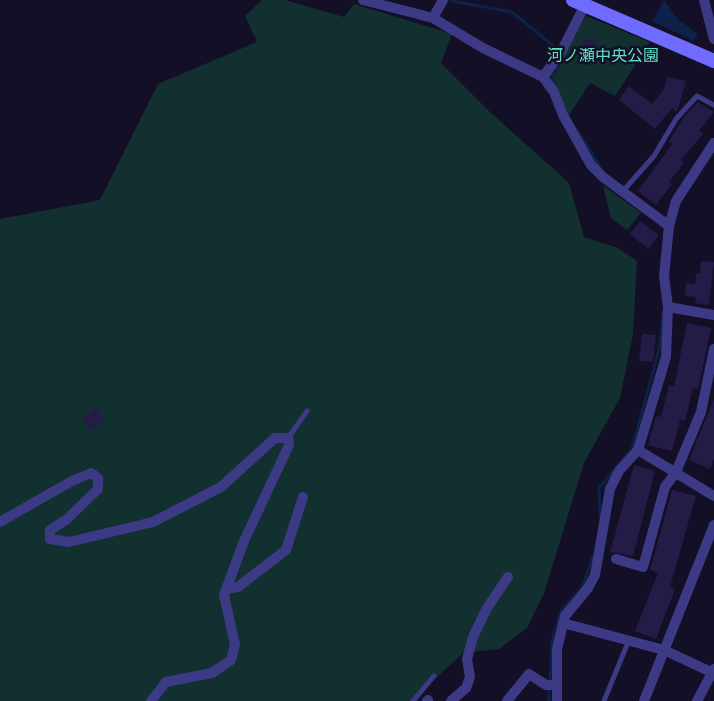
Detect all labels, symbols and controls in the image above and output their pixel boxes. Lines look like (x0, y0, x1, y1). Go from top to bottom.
park label: 河ノ瀬中央公園 (547, 46, 659, 66)

